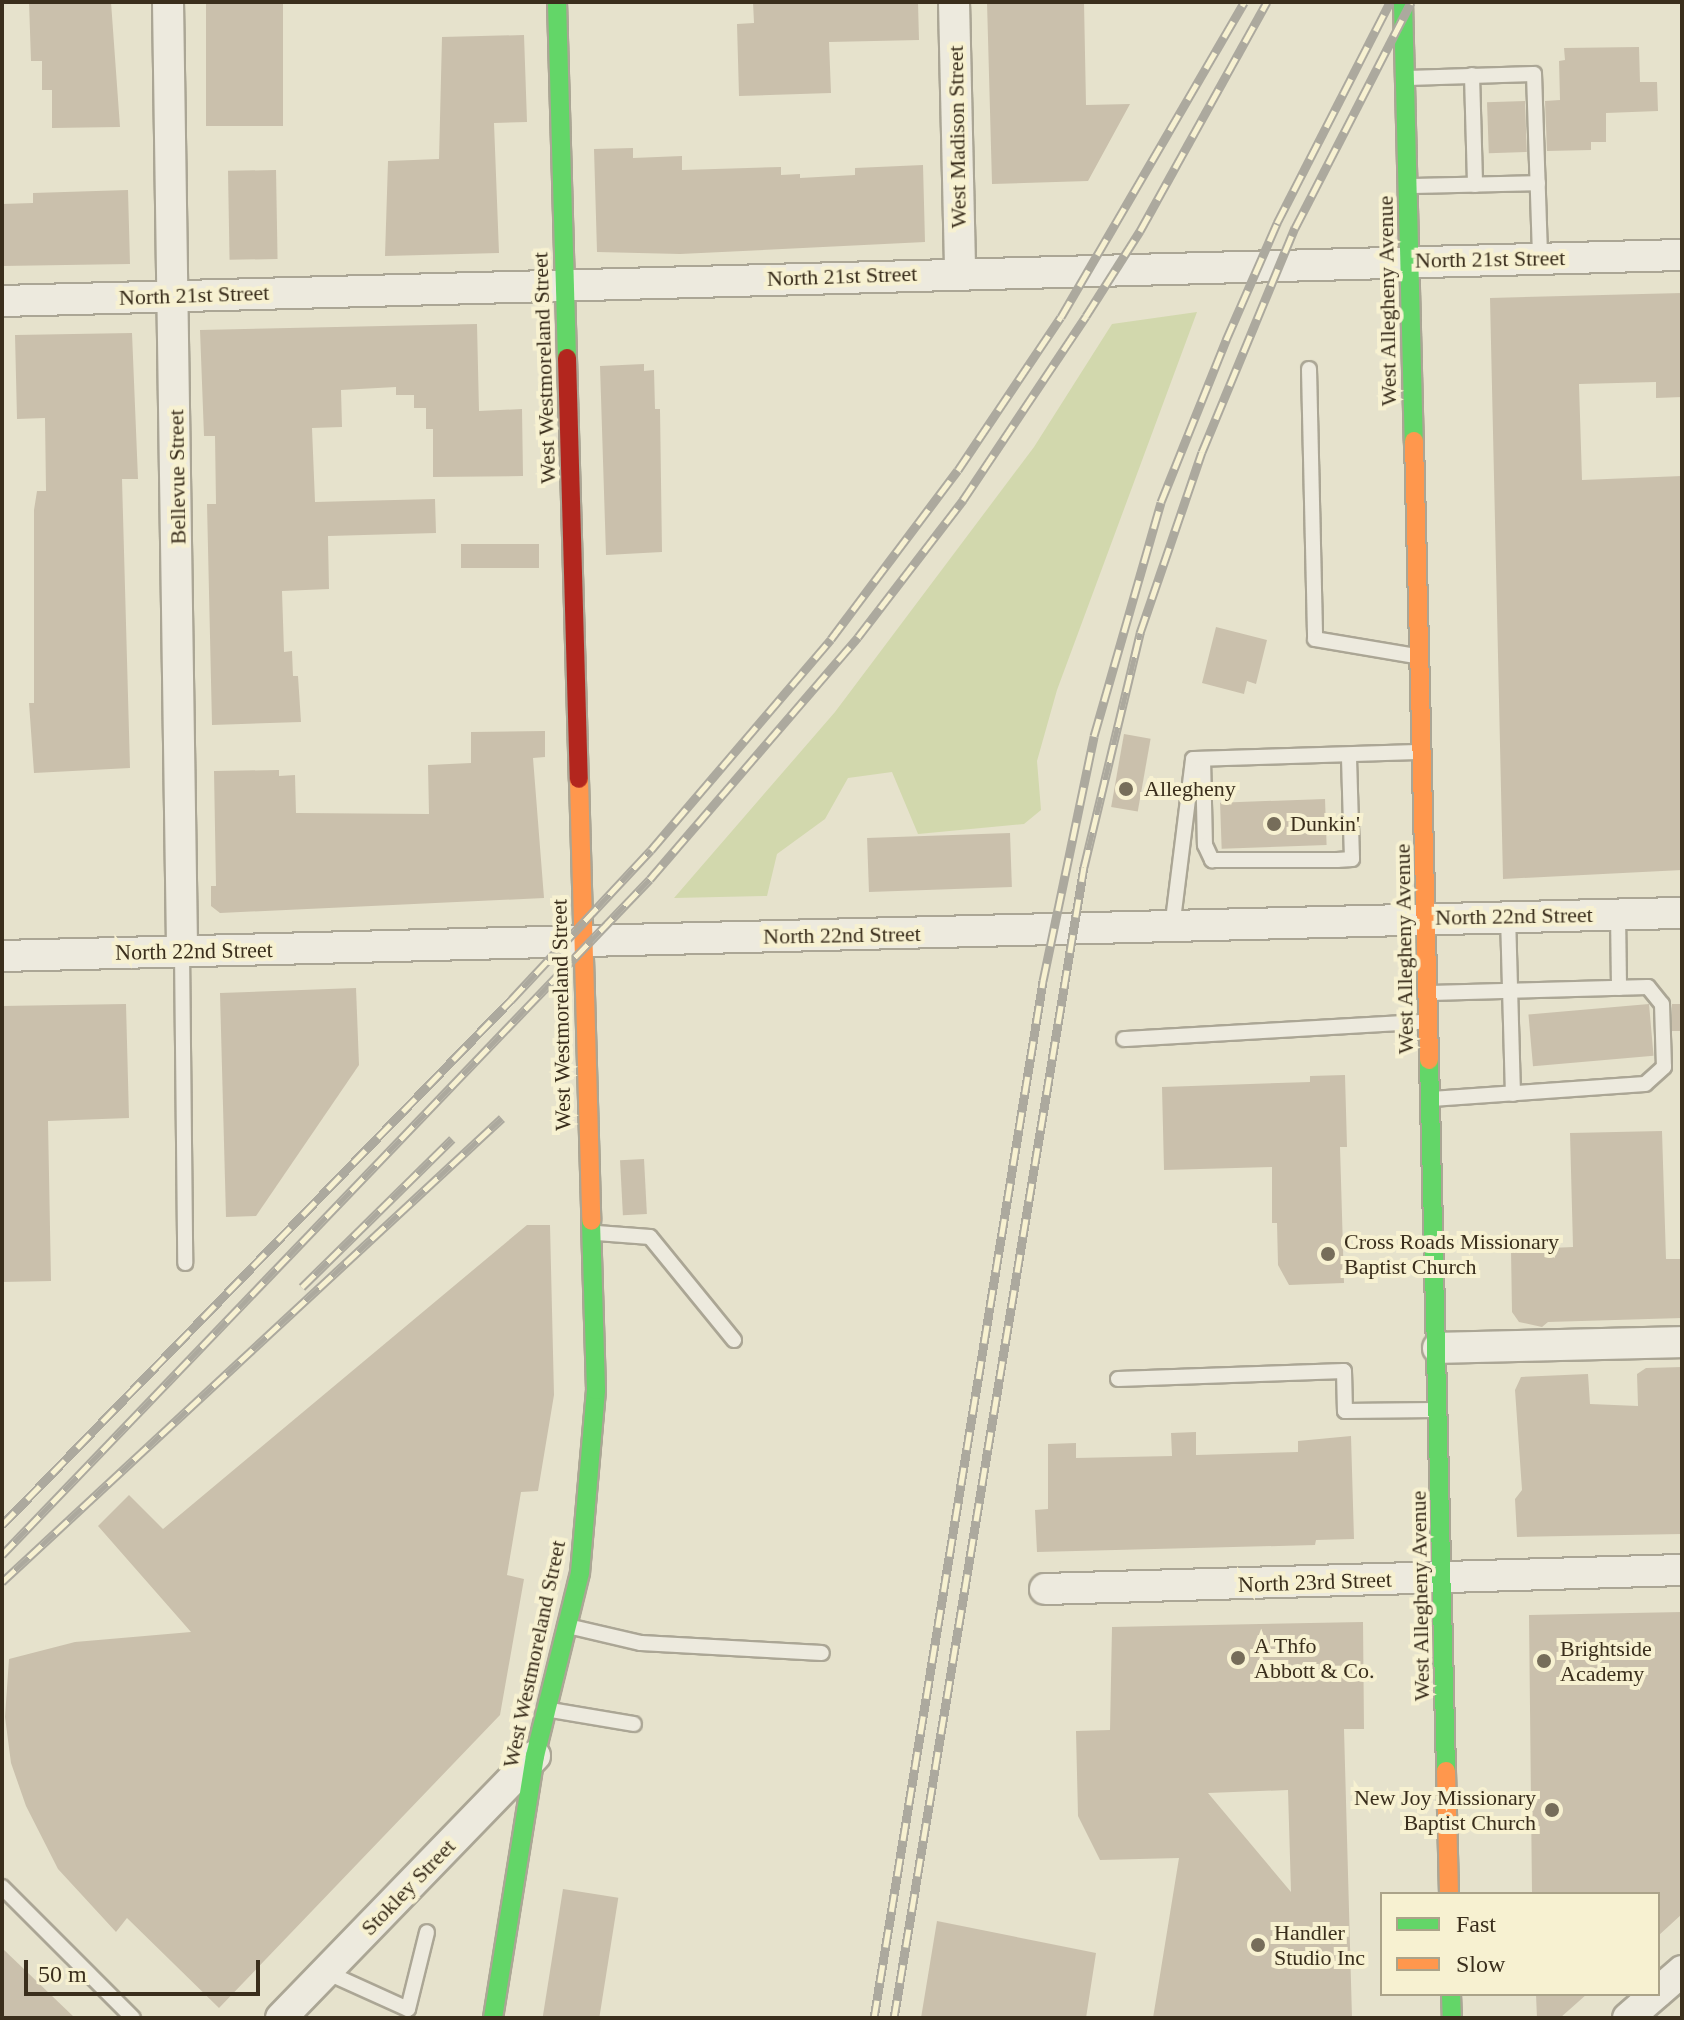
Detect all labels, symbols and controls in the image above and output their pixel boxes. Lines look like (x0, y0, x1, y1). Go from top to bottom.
street label: West Madison Street (942, 45, 972, 229)
street label: West Allegheny Avenue (1372, 194, 1402, 408)
street label: North 21st Street (1415, 244, 1565, 274)
street label: West Westmoreland Street (527, 251, 561, 485)
street label: North 21st Street (766, 260, 918, 292)
street label: North 21st Street (118, 279, 270, 311)
street label: Bellevue Street (163, 409, 191, 545)
place label: Allegheny (1144, 776, 1236, 802)
marker: Allegheny (1115, 778, 1137, 800)
place label: Dunkin' (1290, 811, 1360, 837)
marker: Dunkin' (1265, 815, 1283, 833)
street label: West Allegheny Avenue (1389, 842, 1419, 1056)
street label: West Westmoreland Street (546, 899, 576, 1131)
street label: North 22nd Street (1435, 901, 1593, 931)
street label: North 22nd Street (763, 920, 921, 950)
street label: North 22nd Street (115, 936, 273, 966)
place label: Cross Roads Missionary Baptist Church (1344, 1228, 1559, 1280)
marker: Cross Roads Missionary Baptist Church (1319, 1245, 1337, 1263)
street label: West Allegheny Avenue (1405, 1489, 1435, 1703)
street label: West Westmoreland Street (497, 1538, 571, 1770)
street label: North 23rd Street (1238, 1566, 1392, 1598)
place label: A Thfo Abbott & Co. (1254, 1632, 1374, 1684)
place label: Brightside Academy (1560, 1635, 1652, 1686)
marker: A Thfo Abbott & Co. (1229, 1649, 1247, 1667)
marker: Brightside Academy (1535, 1652, 1553, 1670)
place label: New Joy Missionary Baptist Church (1354, 1784, 1536, 1836)
marker: New Joy Missionary Baptist Church (1543, 1801, 1561, 1819)
street label: Stokley Street (355, 1833, 461, 1941)
legend (1380, 1892, 1660, 1996)
text: Fast (1456, 1911, 1496, 1937)
place label: Handler Studio Inc (1274, 1919, 1365, 1970)
marker: Handler Studio Inc (1249, 1936, 1267, 1954)
scale bar (28, 1944, 264, 1994)
text: Slow (1456, 1951, 1505, 1977)
text: 50 m (38, 1961, 87, 1987)

